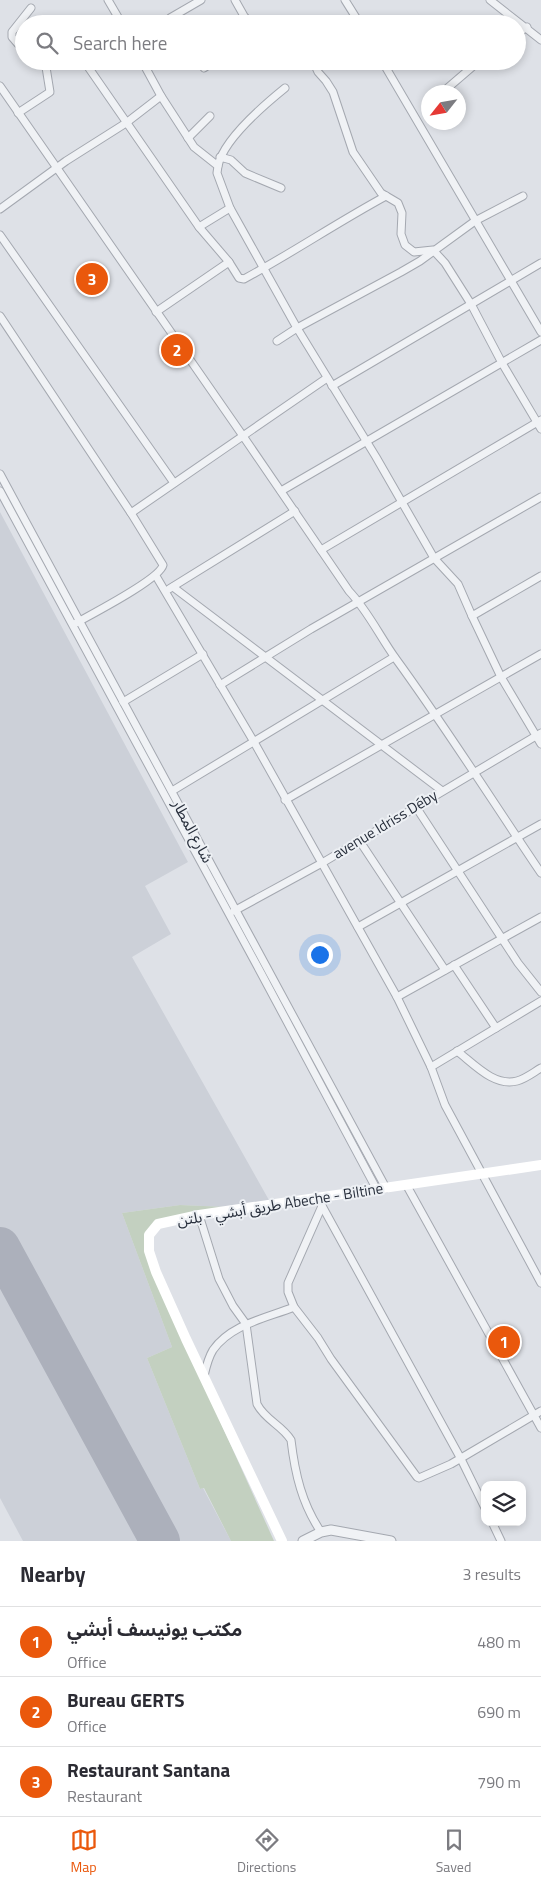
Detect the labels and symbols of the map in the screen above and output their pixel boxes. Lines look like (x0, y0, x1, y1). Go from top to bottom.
north arrow (421, 85, 466, 130)
pin: 3 (76, 260, 108, 298)
pin: 2 (161, 331, 193, 369)
street label: avenue Idriss Déby (328, 784, 442, 864)
street label: شارع المطار (165, 794, 220, 868)
your location (307, 942, 333, 968)
street label: طريق أبشي - بلتن Abeche - Biltine (175, 1176, 385, 1232)
pin: 1 (488, 1323, 520, 1361)

